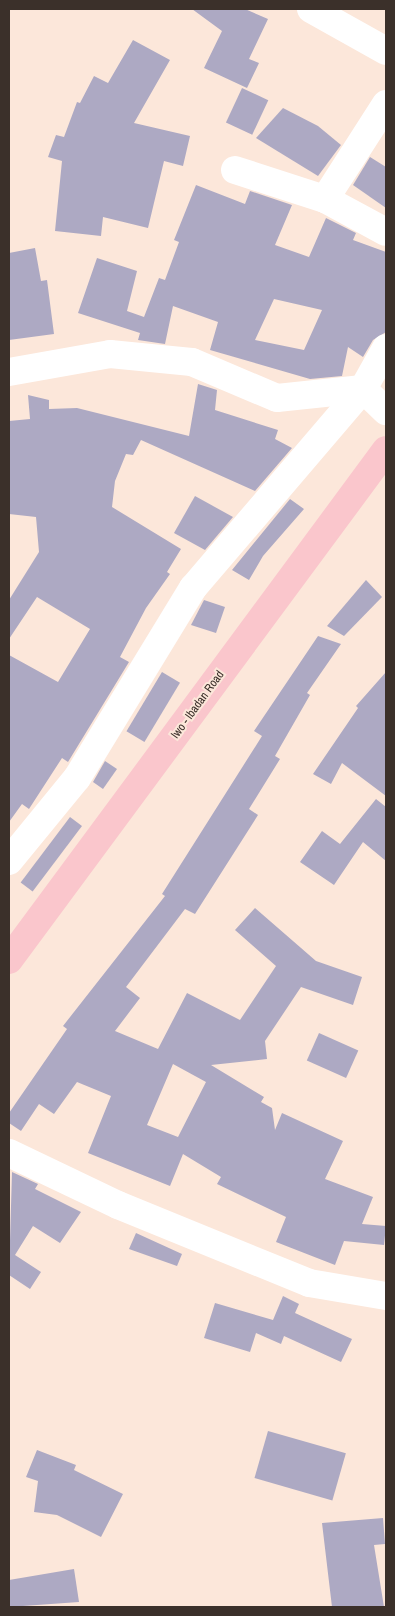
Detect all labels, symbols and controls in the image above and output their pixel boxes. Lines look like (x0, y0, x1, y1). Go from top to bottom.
street label: Iwo - Ibadan Road (169, 668, 227, 742)

